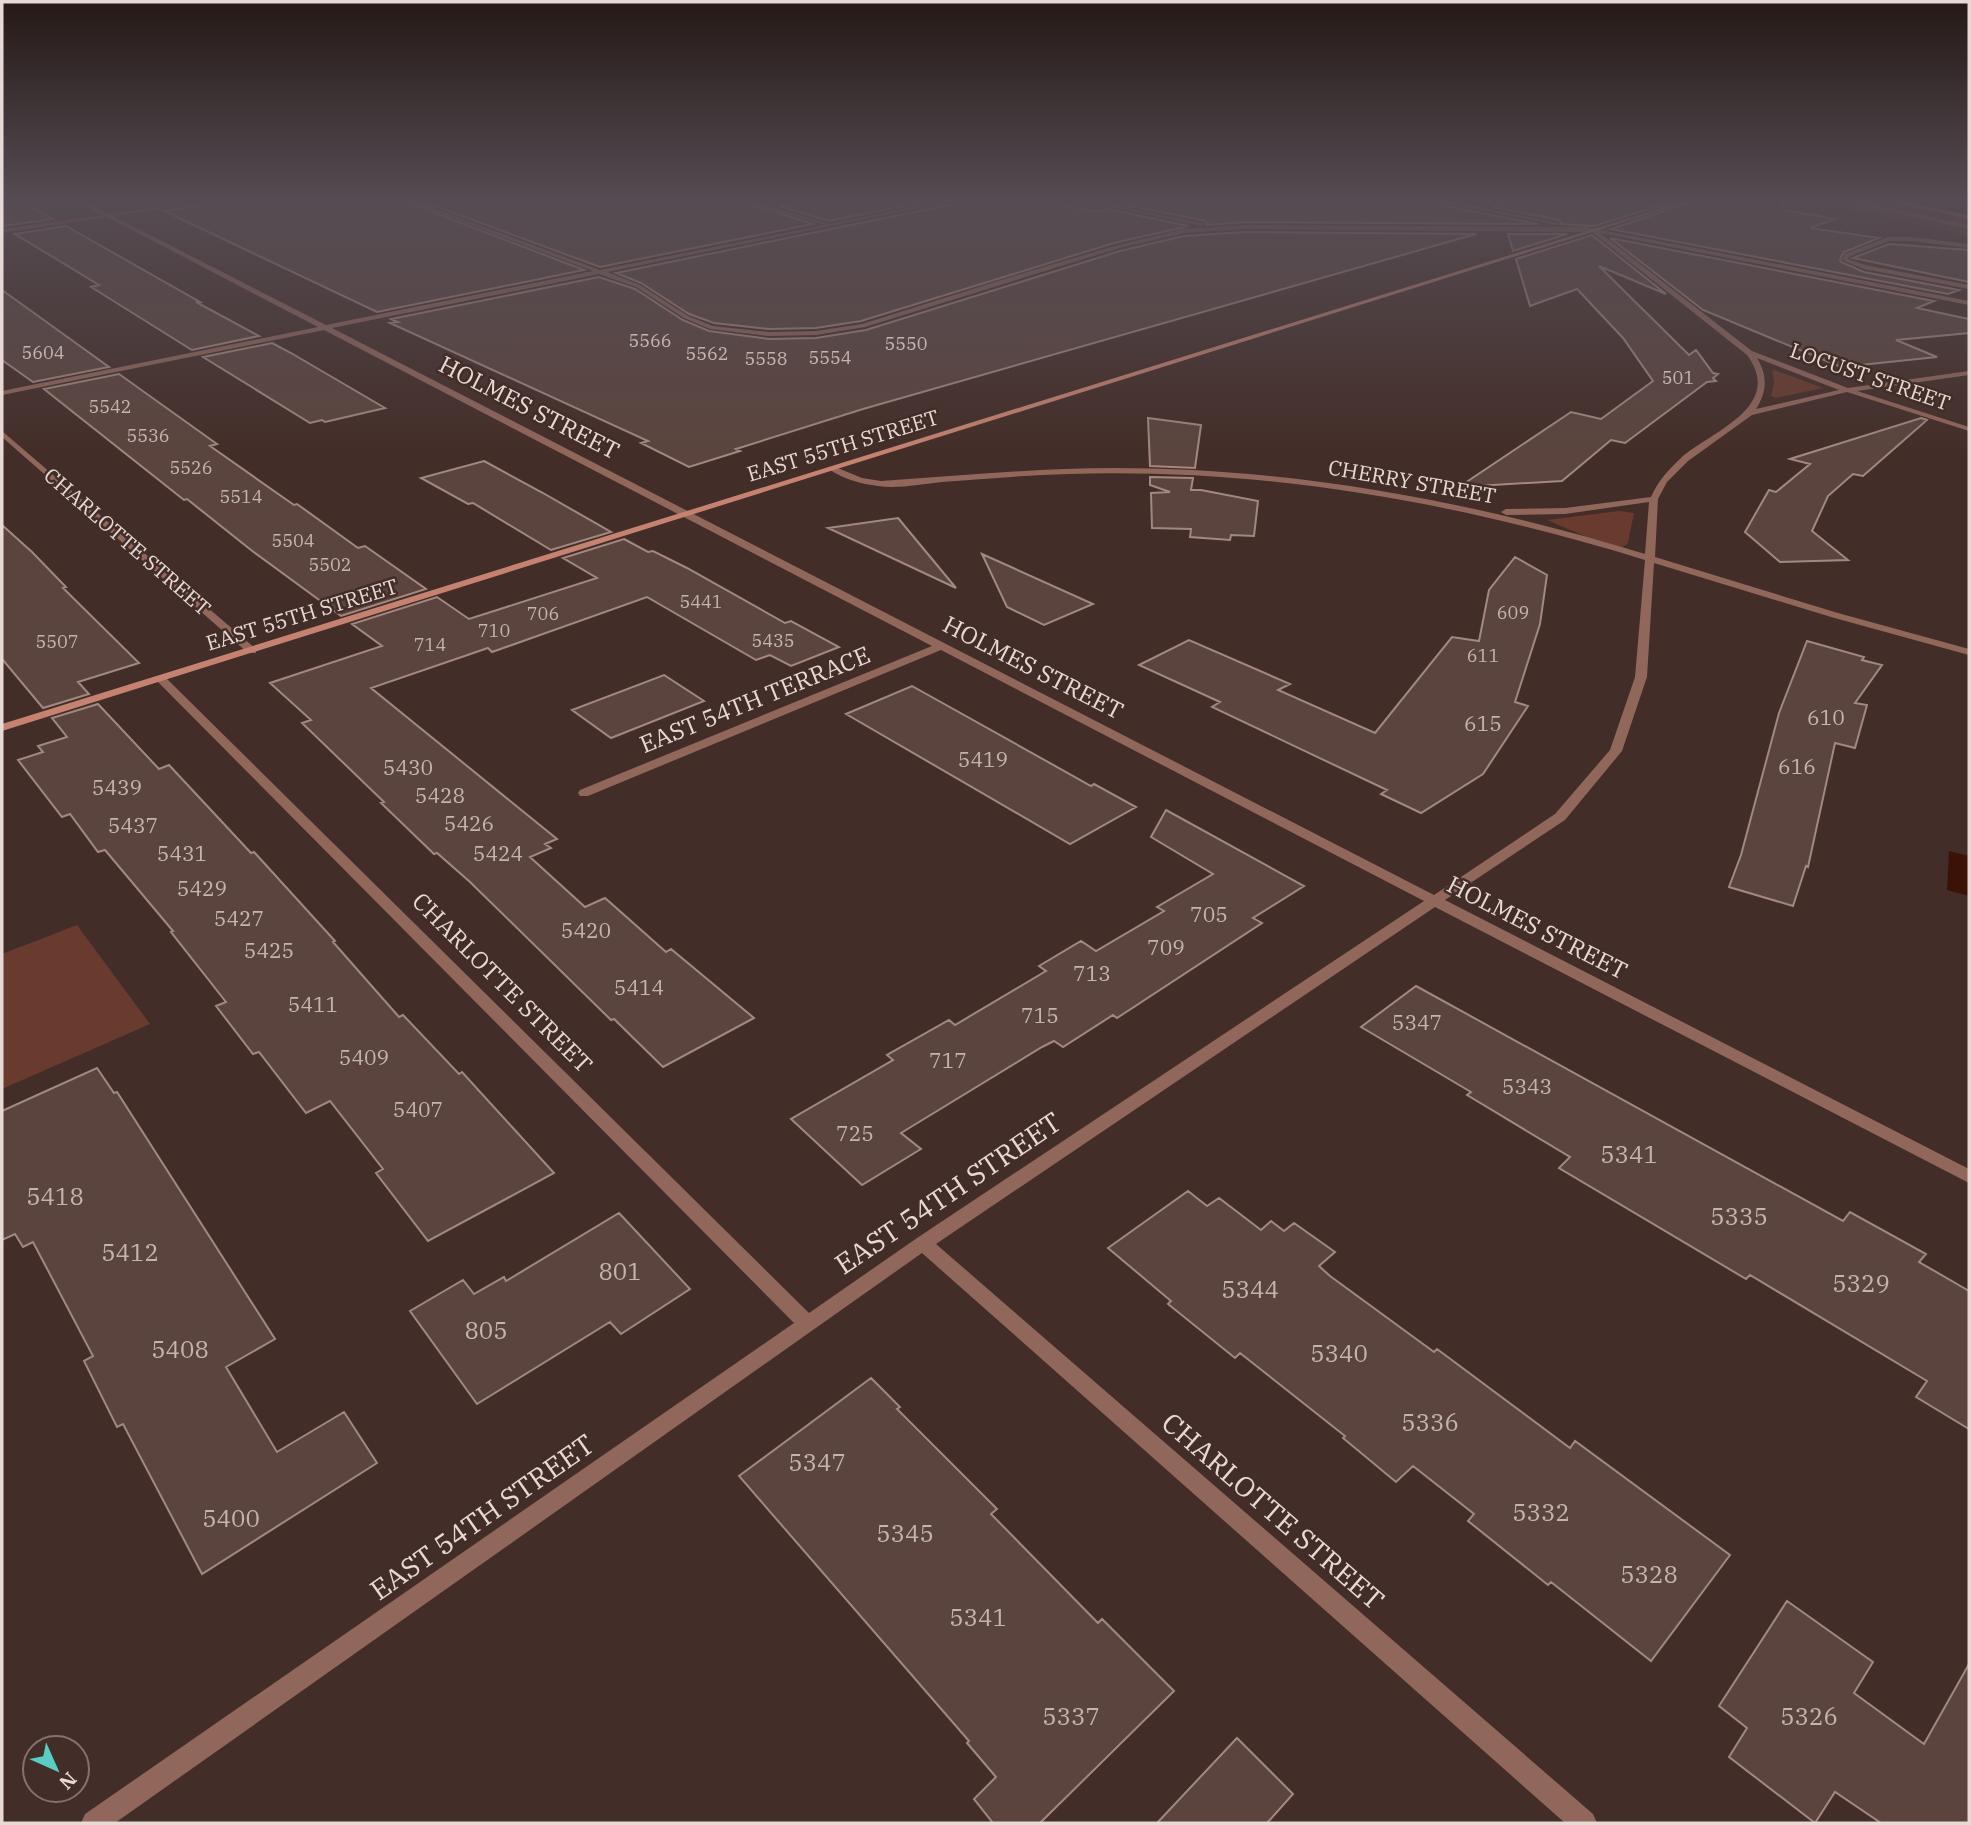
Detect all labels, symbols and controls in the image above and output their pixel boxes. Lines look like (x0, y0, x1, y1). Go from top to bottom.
house number: 5566 (628, 329, 672, 352)
house number: 5550 (884, 332, 928, 355)
street label: LOCUST STREET (1787, 336, 1954, 417)
house number: 5604 (21, 341, 65, 364)
house number: 5562 (685, 342, 729, 365)
house number: 5554 (808, 346, 852, 369)
house number: 5558 (744, 347, 788, 370)
street label: HOLMES STREET (434, 348, 625, 466)
house number: 501 (1662, 366, 1694, 389)
house number: 5542 (88, 395, 132, 418)
street label: EAST 55TH STREET (743, 403, 942, 488)
house number: 5536 (126, 424, 170, 447)
street label: CHERRY STREET (1326, 452, 1498, 510)
house number: 5526 (169, 456, 213, 479)
street label: CHARLOTTE STREET (38, 461, 217, 621)
house number: 5514 (219, 485, 263, 508)
house number: 5504 (271, 529, 315, 552)
house number: 5502 (308, 553, 352, 576)
street label: EAST 55TH STREET (202, 572, 401, 657)
house number: 5441 (679, 590, 723, 613)
house number: 609 (1497, 601, 1529, 624)
house number: 706 (527, 602, 559, 625)
street label: HOLMES STREET (938, 608, 1129, 726)
house number: 710 (478, 619, 510, 642)
house number: 5435 (751, 629, 795, 652)
house number: 5507 (35, 630, 79, 653)
house number: 714 (414, 633, 446, 656)
street label: EAST 54TH TERRACE (635, 638, 875, 760)
house number: 611 (1467, 644, 1499, 667)
house number: 610 (1807, 703, 1845, 731)
house number: 615 (1464, 709, 1502, 737)
house number: 5419 (958, 745, 1008, 773)
house number: 616 (1778, 752, 1816, 780)
house number: 5430 (383, 753, 433, 781)
house number: 5439 (92, 773, 142, 801)
house number: 5428 (415, 781, 465, 809)
house number: 5426 (444, 809, 494, 837)
house number: 5437 (108, 811, 158, 839)
house number: 5431 (157, 839, 207, 867)
house number: 5424 (473, 839, 523, 867)
street label: HOLMES STREET (1442, 868, 1633, 986)
house number: 5429 (177, 874, 227, 902)
street label: CHARLOTTE STREET (406, 885, 600, 1079)
house number: 705 (1190, 900, 1228, 928)
house number: 5427 (214, 904, 264, 932)
house number: 5420 (561, 916, 611, 944)
house number: 709 (1147, 933, 1185, 961)
house number: 5425 (244, 936, 294, 964)
house number: 713 (1073, 959, 1111, 987)
house number: 5414 (614, 973, 664, 1001)
house number: 5411 (288, 990, 338, 1018)
house number: 715 (1021, 1001, 1059, 1029)
house number: 5347 (1392, 1008, 1442, 1036)
house number: 5409 (339, 1043, 389, 1071)
house number: 717 (929, 1046, 967, 1074)
house number: 5343 (1502, 1072, 1552, 1100)
house number: 5407 (393, 1095, 443, 1123)
street label: EAST 54TH STREET (827, 1103, 1068, 1282)
house number: 725 (836, 1119, 874, 1147)
house number: 5341 (1600, 1138, 1658, 1170)
house number: 5418 (26, 1180, 84, 1212)
house number: 5335 (1710, 1200, 1768, 1232)
house number: 5412 (101, 1236, 159, 1268)
house number: 801 (598, 1255, 642, 1287)
house number: 5329 (1832, 1267, 1890, 1299)
house number: 5344 (1221, 1273, 1279, 1305)
house number: 805 (464, 1314, 508, 1346)
house number: 5408 (151, 1333, 209, 1365)
house number: 5340 (1310, 1337, 1368, 1369)
street label: CHARLOTTE STREET (1154, 1404, 1392, 1617)
house number: 5336 (1401, 1406, 1459, 1438)
street label: EAST 54TH STREET (362, 1425, 601, 1608)
house number: 5347 (788, 1446, 846, 1478)
house number: 5332 (1512, 1496, 1570, 1528)
house number: 5400 (202, 1502, 260, 1534)
house number: 5345 (876, 1517, 934, 1549)
house number: 5328 (1620, 1558, 1678, 1590)
house number: 5341 (949, 1601, 1007, 1633)
house number: 5337 (1042, 1700, 1100, 1732)
house number: 5326 (1780, 1700, 1838, 1732)
north arrow (21, 1734, 91, 1804)
text: N (54, 1767, 82, 1795)

